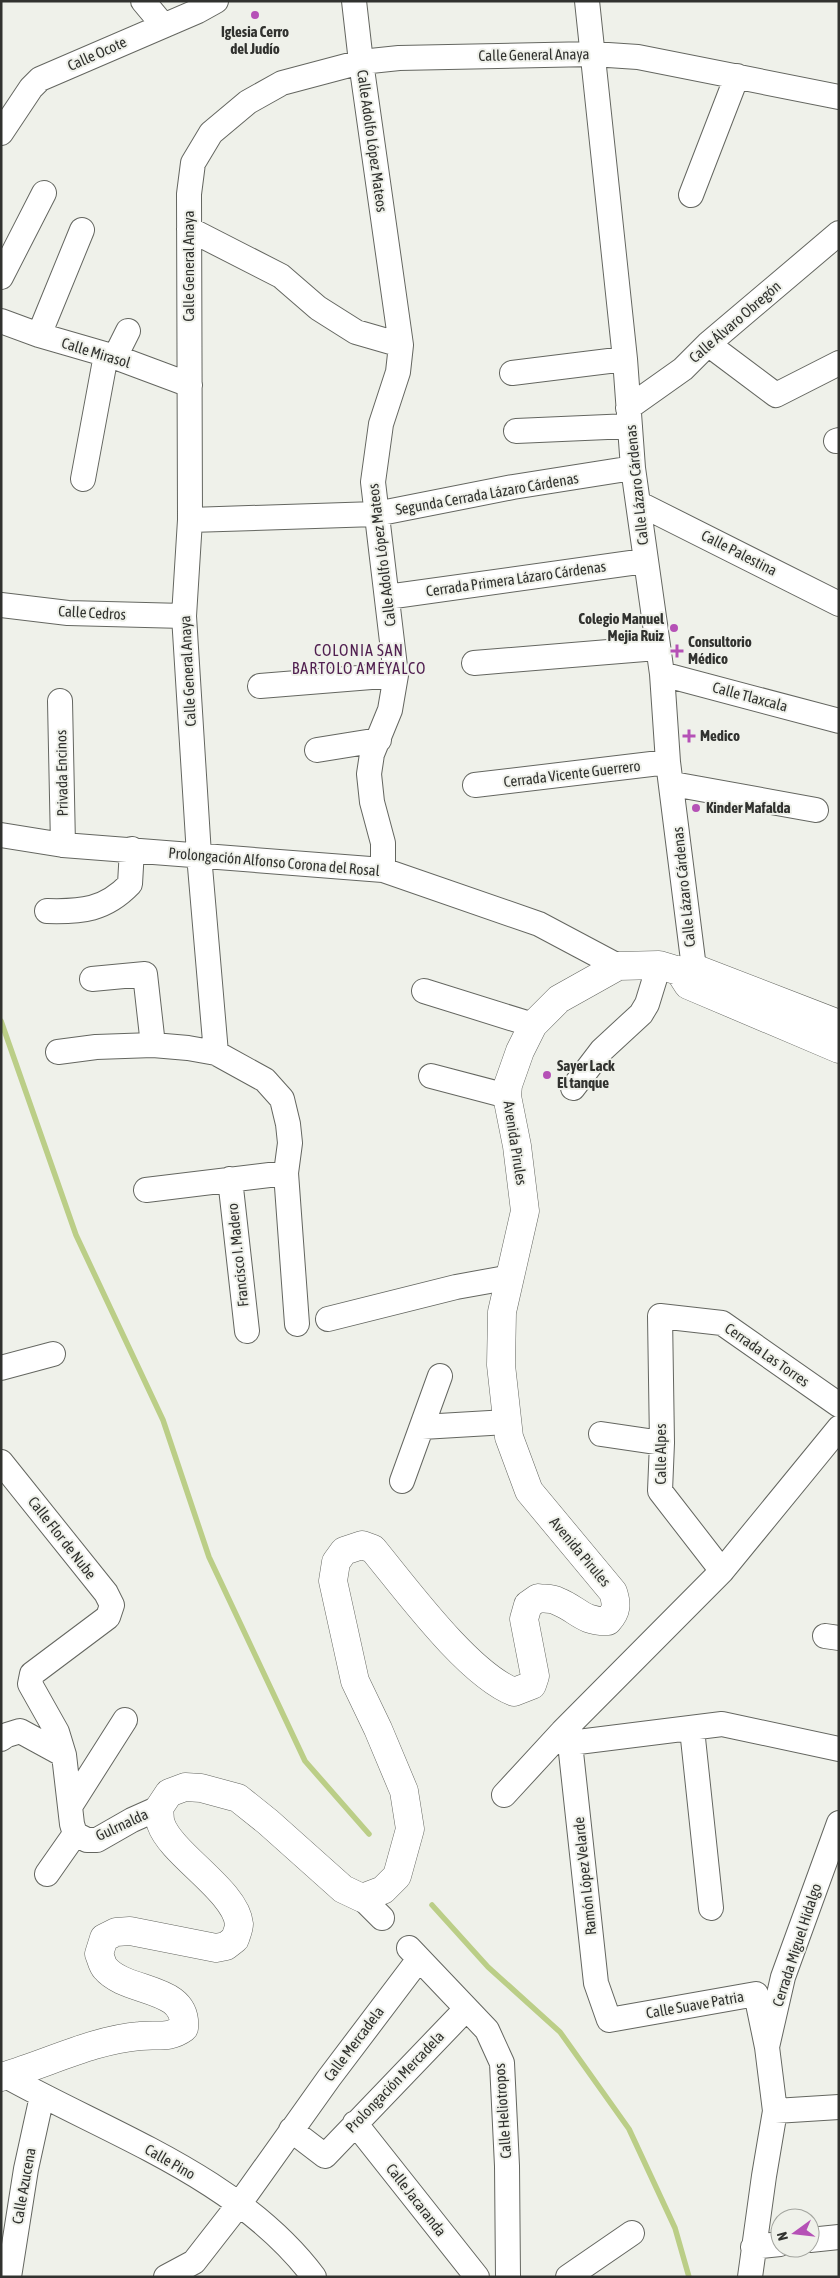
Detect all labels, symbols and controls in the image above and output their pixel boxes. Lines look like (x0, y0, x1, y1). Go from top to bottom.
marker: Iglesia Cerro del Judío (249, 9, 261, 21)
place label: Iglesia Cerro del Judío (221, 23, 289, 57)
street label: Calle Ocote (65, 33, 129, 74)
street label: Calle General Anaya (478, 45, 590, 64)
street label: Calle Adolfo López Mateos (354, 69, 391, 213)
street label: Calle General Anaya (180, 210, 197, 321)
street label: Calle Álvaro Obregón (685, 277, 784, 366)
street label: Calle Mirasol (60, 334, 133, 371)
street label: Calle Lázaro Cárdenas (622, 424, 651, 546)
street label: Segunda Cerrada Lázaro Cárdenas (394, 469, 580, 518)
street label: Calle Adolfo López Mateos (364, 483, 399, 627)
street label: Calle Palestina (699, 526, 780, 579)
street label: Cerrada Primera Lázaro Cárdenas (425, 557, 607, 600)
street label: Calle Cedros (58, 602, 126, 623)
place label: Colegio Manuel Mejia Ruiz (578, 610, 665, 644)
street label: Calle General Anaya (176, 615, 199, 727)
marker: Colegio Manuel Mejia Ruiz (668, 622, 680, 634)
place label: Consultorio Médico (688, 633, 752, 667)
district label: COLONIA SAN BARTOLO AMEYALCO (292, 641, 426, 677)
marker: Consultorio Médico (670, 644, 684, 658)
street label: Calle Tlaxcala (711, 678, 790, 715)
place label: Medico (700, 727, 740, 744)
marker: Medico (682, 729, 696, 743)
street label: Privada Encinos (52, 730, 71, 816)
street label: Cerrada Vicente Guerrero (502, 757, 641, 790)
place label: Kinder Mafalda (706, 799, 791, 816)
marker: Kinder Mafalda (690, 802, 702, 814)
street label: Calle Lázaro Cárdenas (669, 826, 698, 948)
street label: Prolongación Alfonso Corona del Rosal (168, 844, 380, 879)
place label: Sayer Lack El tanque (557, 1057, 615, 1091)
marker: Sayer Lack El tanque (541, 1069, 553, 1081)
street label: Avenida Pirules (500, 1100, 531, 1186)
street label: Francisco I. Madero (224, 1202, 251, 1308)
street label: Cerrada Las Torres (722, 1319, 813, 1390)
street label: Calle Alpes (652, 1424, 669, 1484)
street label: Calle Flor de Nube (25, 1493, 100, 1582)
street label: Avenida Pirules (547, 1514, 614, 1590)
street label: Gulrnalda (93, 1805, 151, 1844)
street label: Ramón López Velarde (570, 1816, 599, 1936)
street label: Cerrada Miguel Hidalgo (769, 1881, 824, 2009)
street label: Calle Suave Patria (645, 1988, 745, 2021)
street label: Calle Mercadela (320, 2003, 387, 2084)
street label: Prolongación Mercadela (342, 2027, 447, 2136)
street label: Calle Heliotropos (491, 2063, 514, 2159)
street label: Calle Pino (142, 2140, 198, 2183)
street label: Calle Azucena (8, 2147, 39, 2225)
street label: Calle Jacaranda (383, 2160, 450, 2239)
north arrow (770, 2208, 820, 2258)
text: N (774, 2230, 791, 2242)

